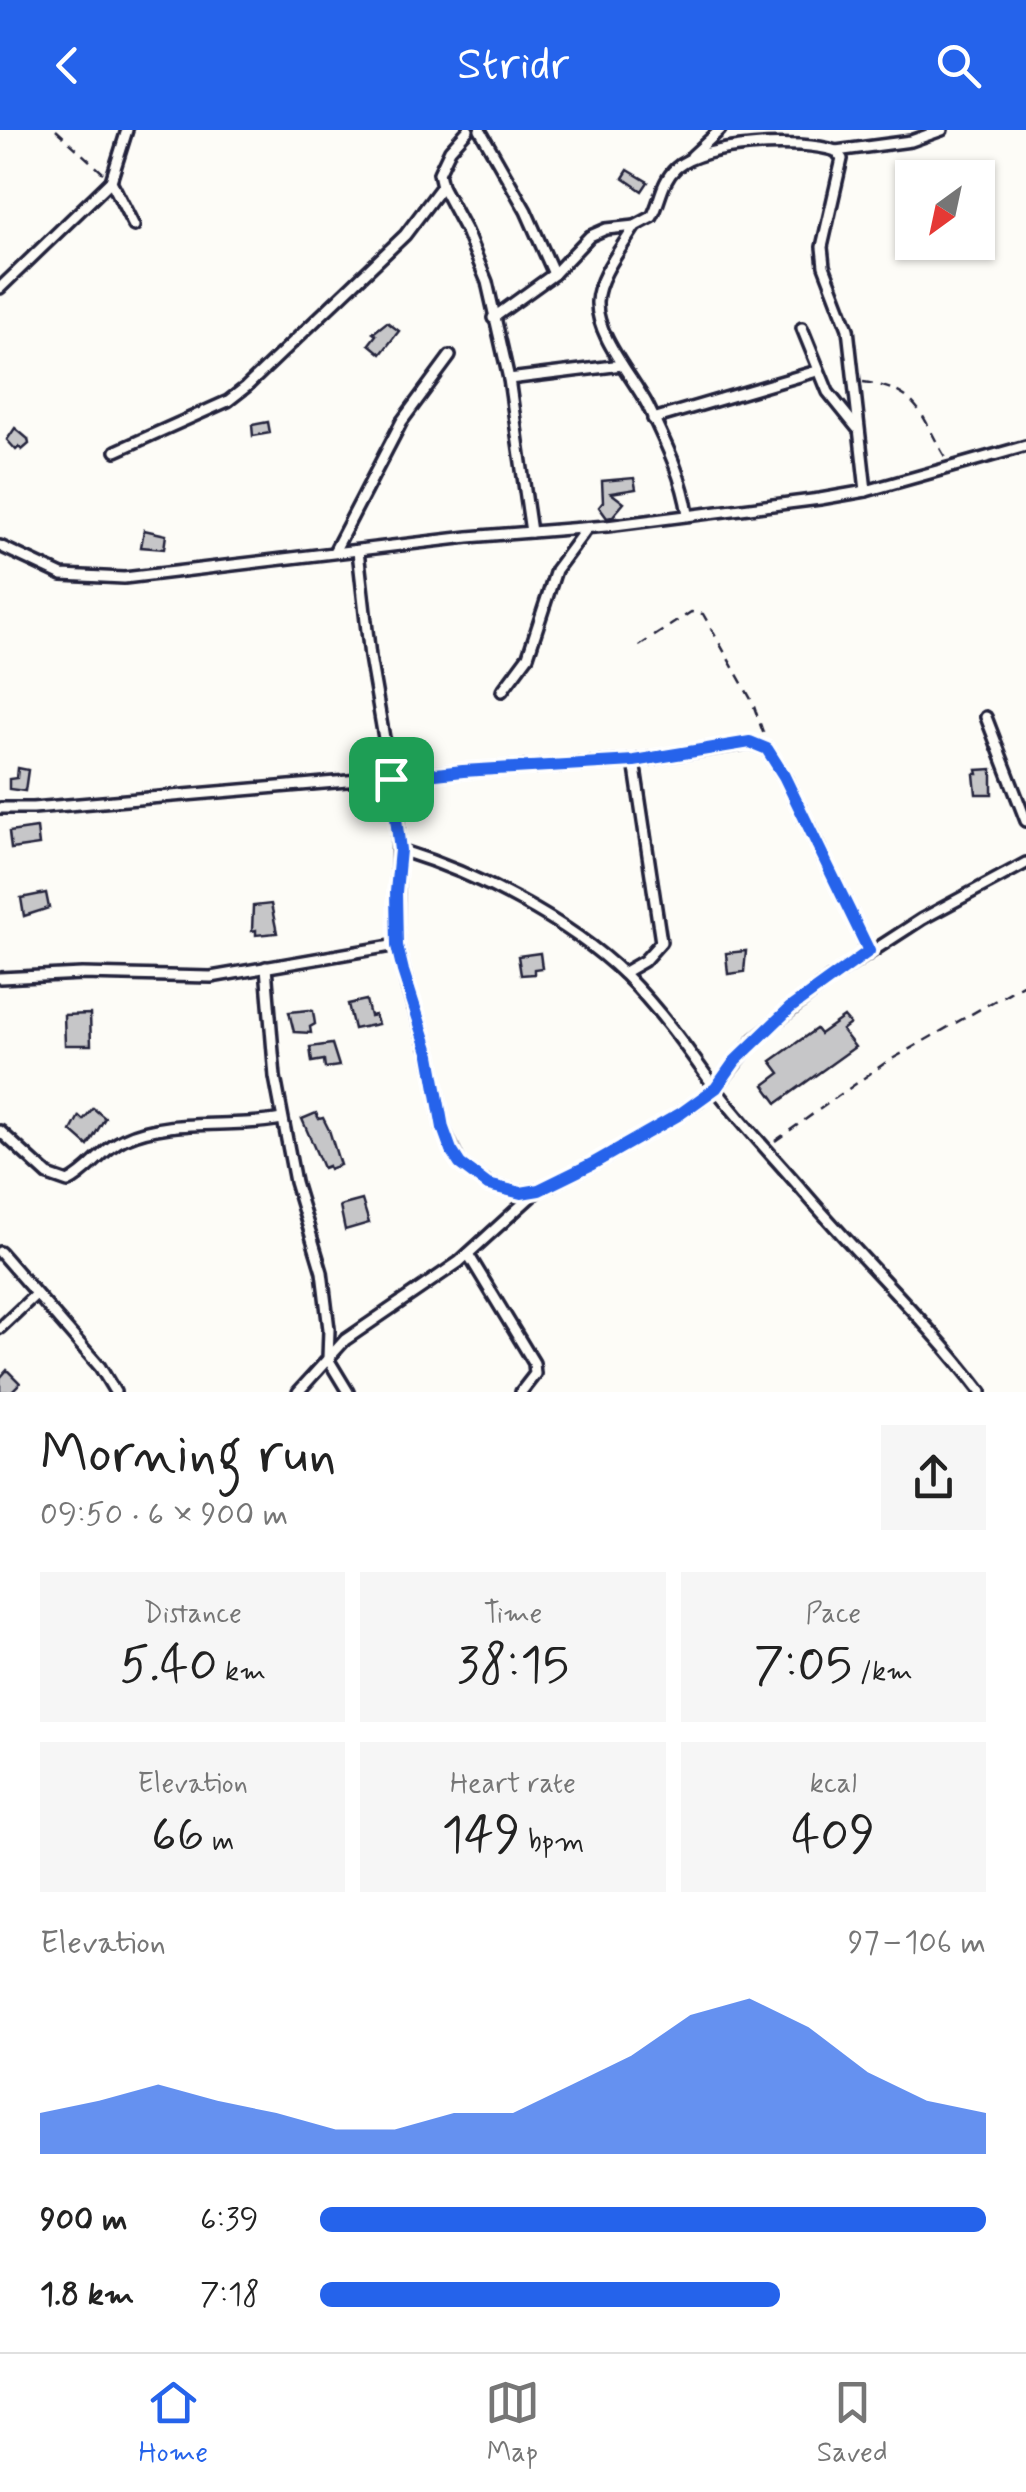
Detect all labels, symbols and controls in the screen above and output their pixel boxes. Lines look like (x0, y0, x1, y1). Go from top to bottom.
text: Stridr (457, 36, 569, 95)
icon: back (40, 38, 95, 93)
icon: search (931, 38, 986, 93)
north arrow (895, 160, 995, 260)
map controls (895, 160, 995, 260)
pin (349, 737, 434, 822)
icon: arrive (364, 752, 419, 807)
text: Morning run (40, 1420, 337, 1492)
button: share (881, 1425, 986, 1530)
text: 09:50 · 6 × 900 m (40, 1494, 288, 1536)
text: Distance (143, 1596, 242, 1633)
text: Time (484, 1596, 542, 1633)
text: Pace (805, 1596, 861, 1633)
text: 5.40 (119, 1633, 218, 1699)
text: 38:15 (457, 1633, 569, 1699)
text: 7:05 (754, 1633, 852, 1699)
text: km (218, 1654, 266, 1691)
text: /km (852, 1654, 913, 1691)
text: Elevation (138, 1766, 248, 1803)
text: Heart rate (450, 1766, 576, 1803)
text: kcal (810, 1766, 857, 1803)
text: 66 (151, 1803, 204, 1869)
text: 149 (442, 1803, 521, 1869)
text: 409 (791, 1803, 875, 1869)
text: m (204, 1824, 234, 1861)
text: bpm (521, 1824, 584, 1861)
text: Elevation (40, 1922, 166, 1964)
text: 97–106 m (848, 1922, 986, 1964)
text: 900 m (40, 2199, 127, 2241)
text: 6:39 (200, 2199, 258, 2241)
text: 1.8 km (40, 2274, 134, 2316)
text: 7:18 (200, 2274, 260, 2316)
tab: Home (138, 2375, 208, 2472)
tab: Map (485, 2375, 540, 2472)
tab: Saved (817, 2375, 888, 2472)

